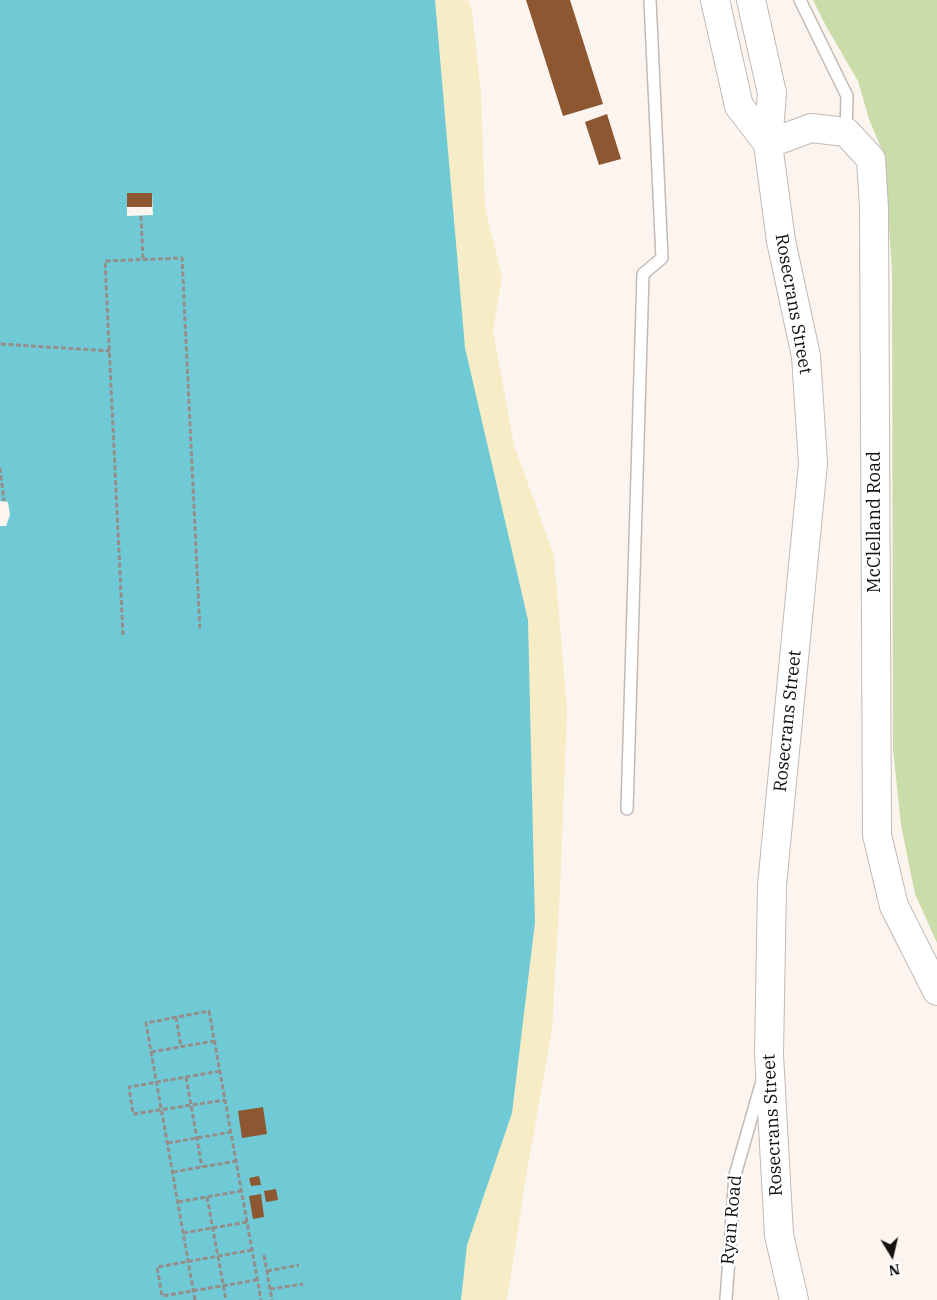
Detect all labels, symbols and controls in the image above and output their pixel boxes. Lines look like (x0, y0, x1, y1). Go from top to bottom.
street label: Rosecrans Street (770, 232, 816, 376)
street label: McClelland Road (864, 451, 886, 593)
street label: Rosecrans Street (770, 649, 806, 793)
street label: Rosecrans Street (758, 1053, 788, 1197)
street label: Ryan Road (717, 1174, 747, 1266)
north arrow (867, 1230, 917, 1280)
text: N (887, 1260, 901, 1280)

